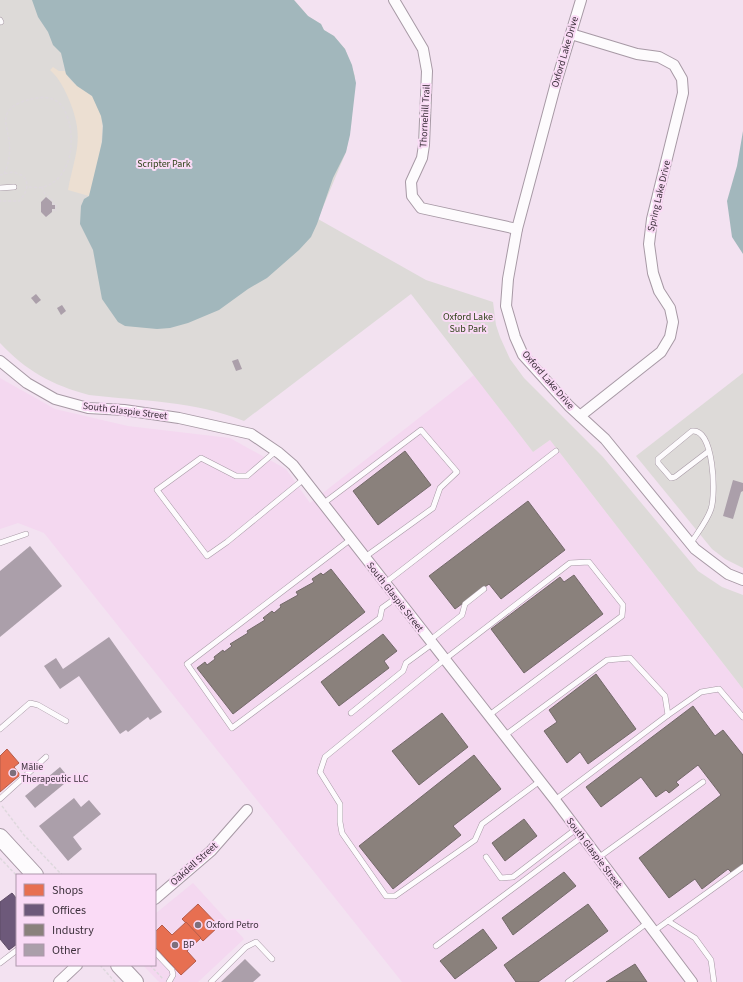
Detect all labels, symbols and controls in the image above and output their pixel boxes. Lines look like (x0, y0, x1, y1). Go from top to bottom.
street label: Oxford Lake Drive (548, 15, 582, 89)
street label: Thornehill Trail (416, 84, 434, 148)
park label: Scripter Park (137, 157, 191, 171)
street label: Spring Lake Drive (644, 159, 674, 233)
park label: Oxford Lake Sub Park (443, 310, 493, 336)
street label: Oxford Lake Drive (519, 348, 577, 412)
street label: South Glaspie Street (82, 399, 169, 423)
street label: South Glaspie Street (363, 559, 427, 635)
place label: Mālie Therapeutic LLC (21, 760, 89, 786)
marker: Mālie Therapeutic LLC (8, 768, 18, 778)
street label: South Glaspie Street (563, 815, 626, 892)
street label: Oakdell Street (167, 839, 221, 889)
legend (16, 874, 156, 966)
text: Shops (52, 882, 83, 899)
text: Offices (52, 902, 86, 919)
place label: Oxford Petro (206, 918, 259, 932)
marker: Oxford Petro (193, 920, 203, 930)
text: Industry (52, 922, 94, 939)
place label: BP (183, 938, 195, 952)
marker: BP (170, 940, 180, 950)
text: Other (52, 942, 82, 959)

